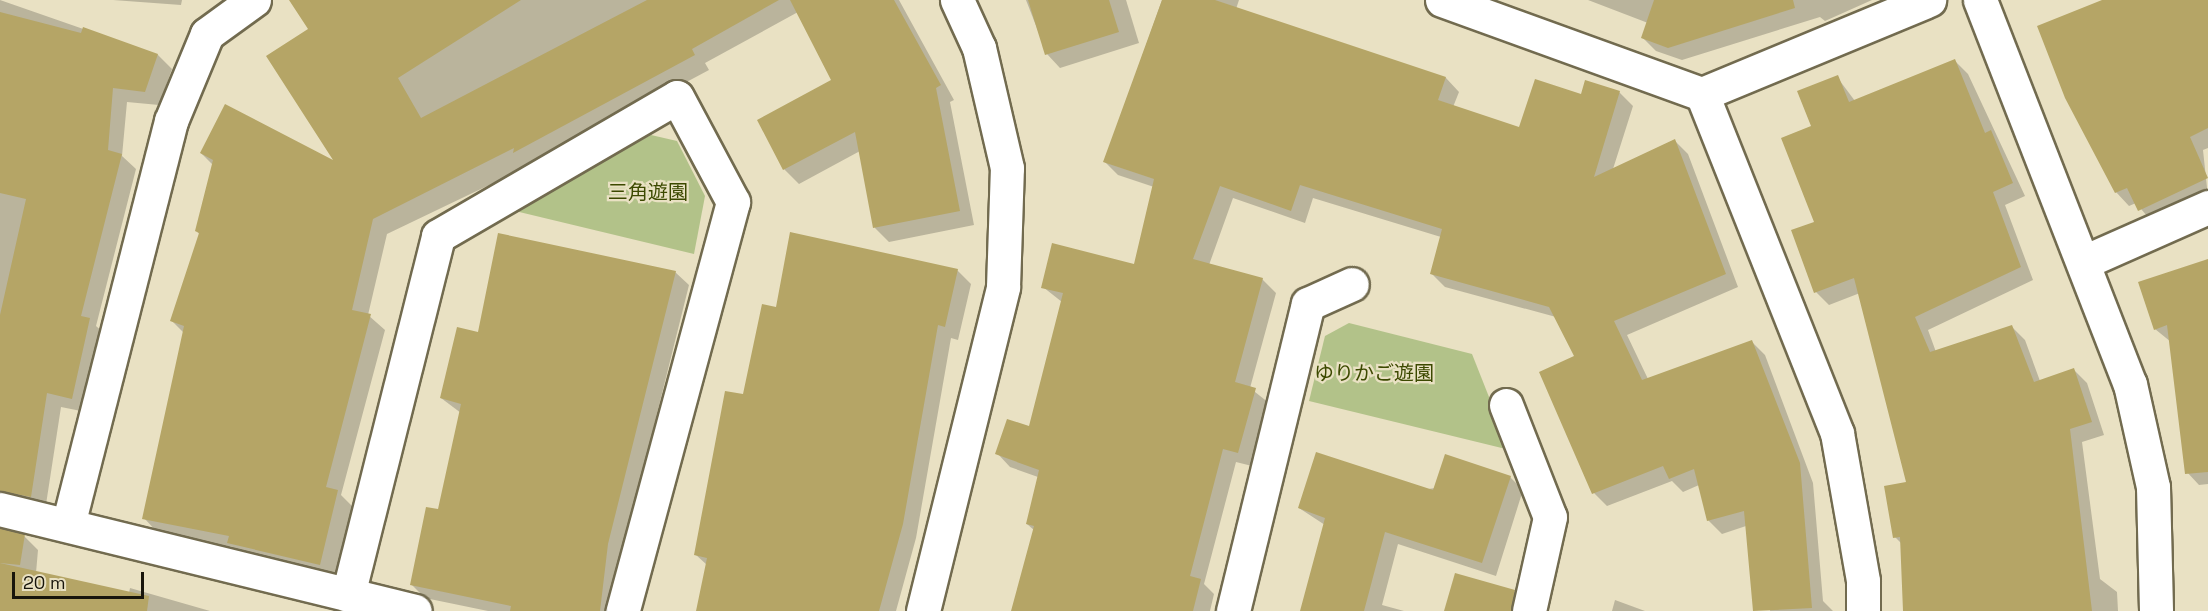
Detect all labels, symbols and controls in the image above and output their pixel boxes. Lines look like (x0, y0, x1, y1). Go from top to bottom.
park label: 三角遊園 (608, 180, 688, 204)
park label: ゆりかご遊園 (1314, 361, 1434, 385)
scale bar (15, 560, 147, 598)
text: 20 m (23, 571, 66, 594)

